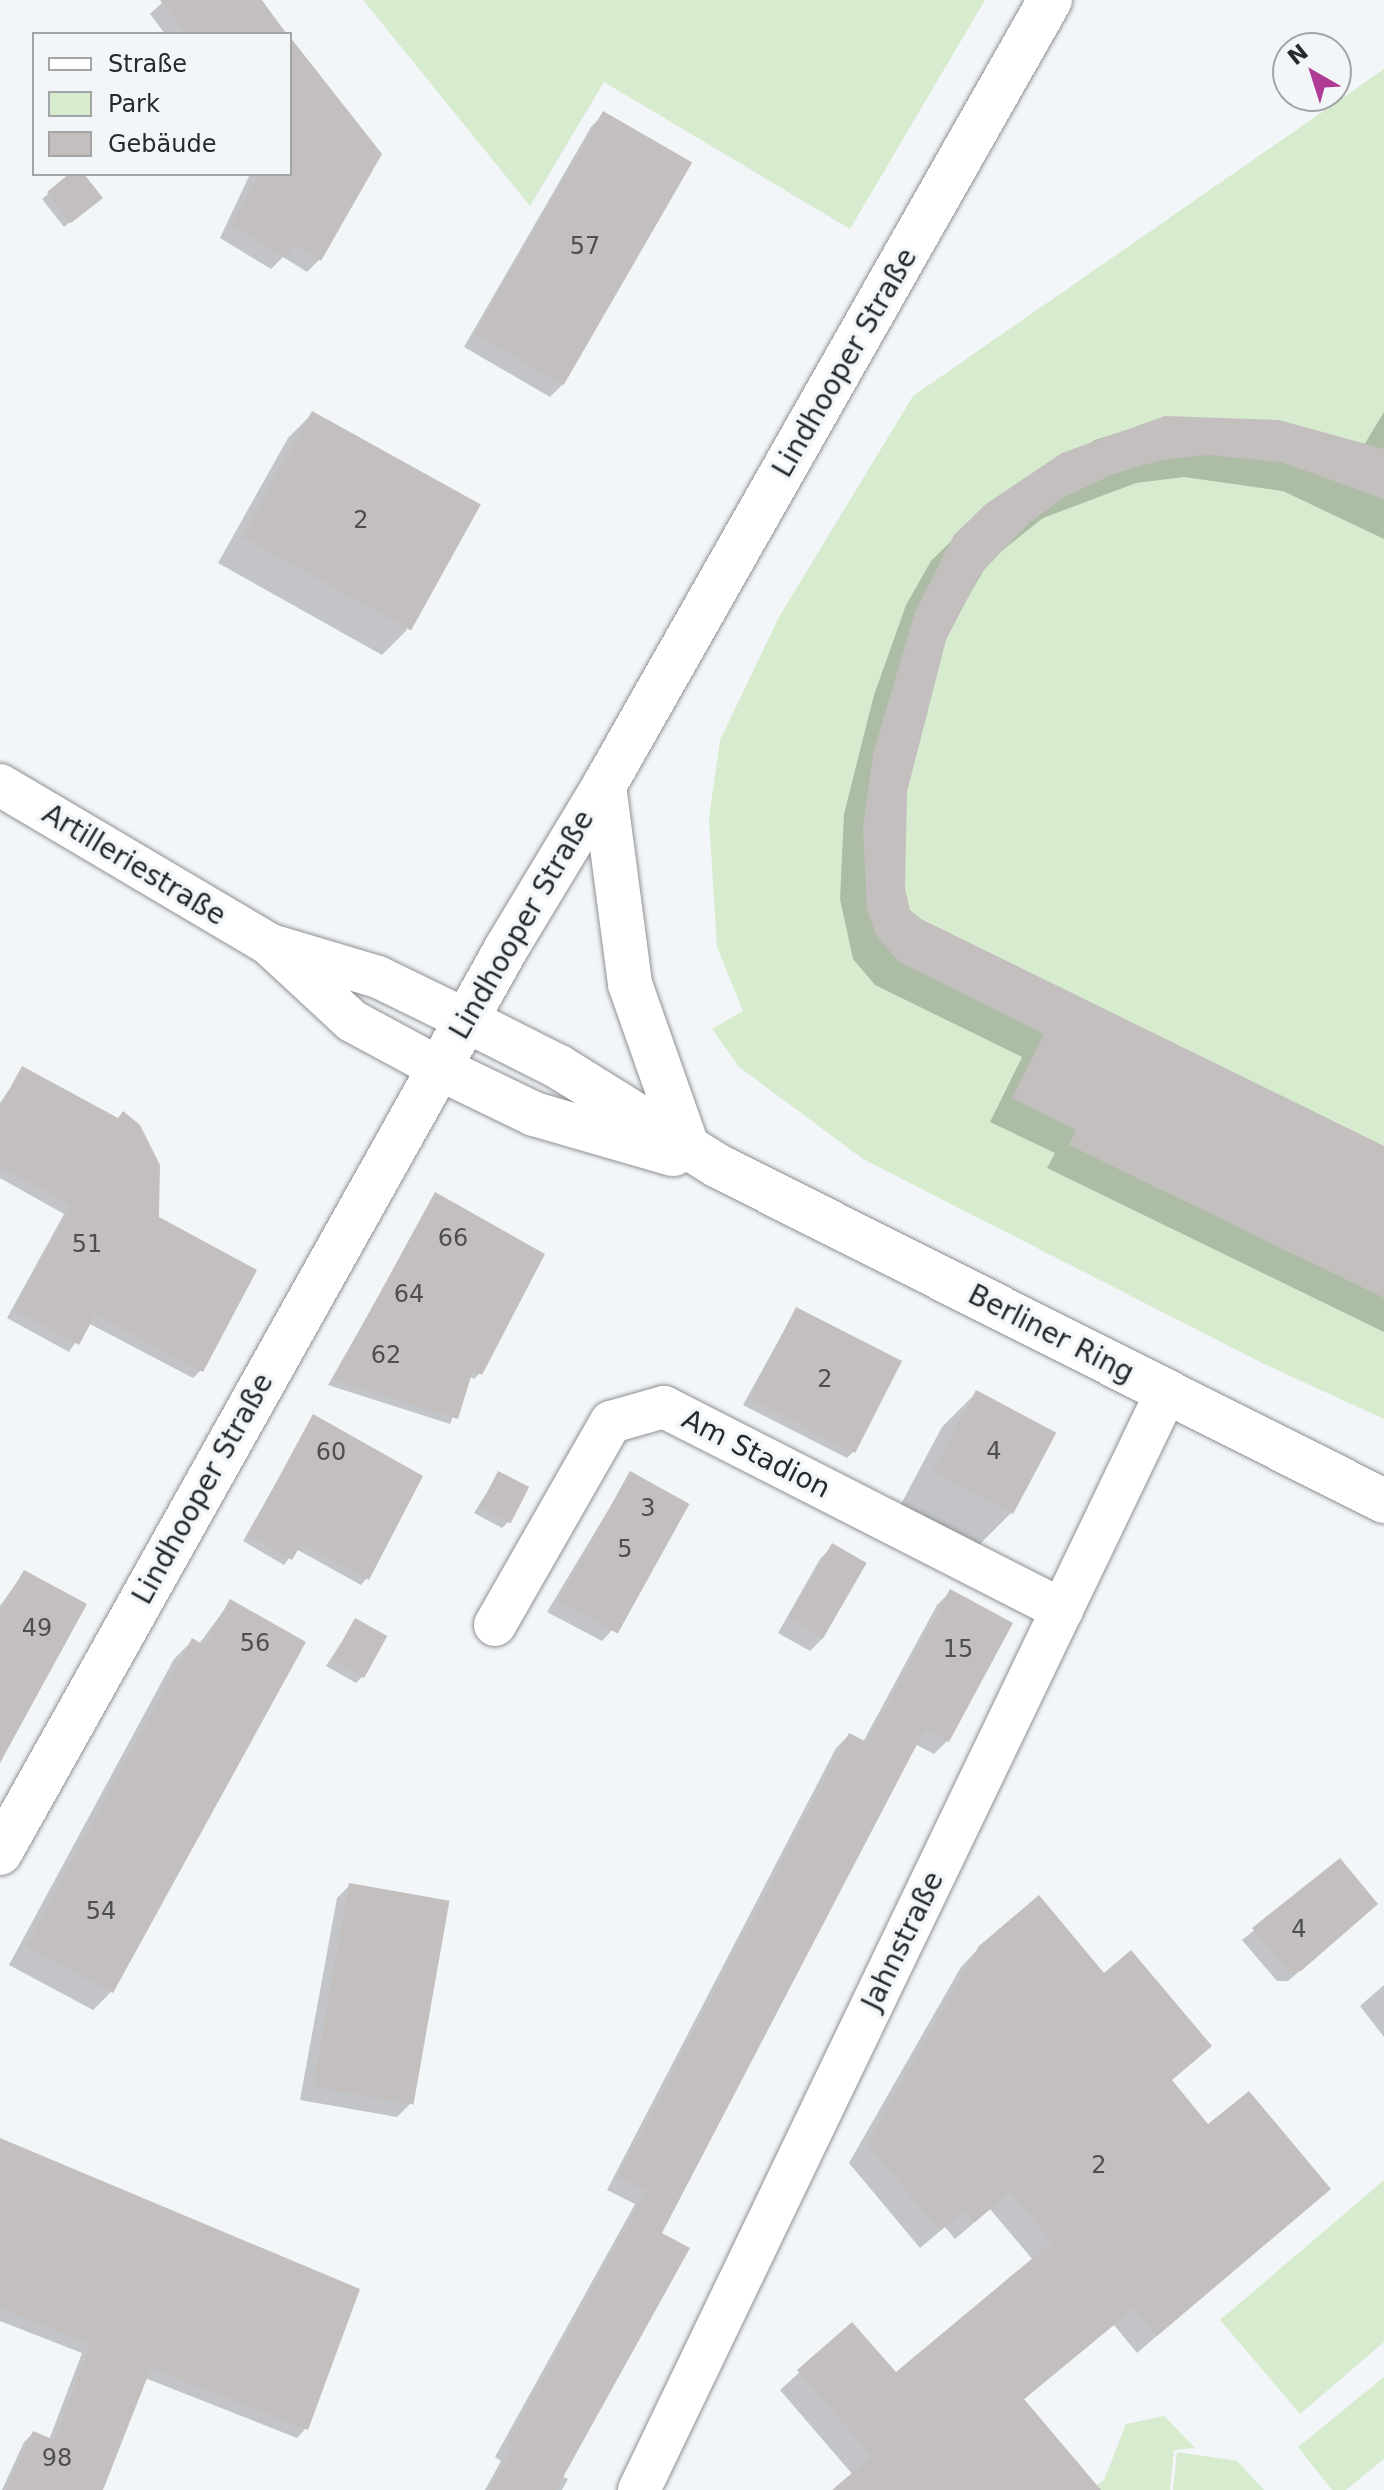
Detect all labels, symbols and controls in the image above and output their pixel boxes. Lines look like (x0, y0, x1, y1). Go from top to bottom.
legend (32, 32, 292, 176)
north arrow (1272, 32, 1352, 112)
text: N (1283, 39, 1313, 70)
text: Straße (108, 50, 187, 78)
text: Park (108, 90, 160, 118)
text: Gebäude (108, 130, 217, 158)
house number: 57 (570, 233, 600, 261)
street label: Lindhooper Straße (766, 243, 924, 483)
house number: 2 (353, 507, 369, 535)
street label: Artilleriestraße (36, 797, 232, 933)
street label: Lindhooper Straße (443, 805, 601, 1045)
house number: 66 (438, 1225, 468, 1253)
house number: 51 (72, 1231, 102, 1259)
street label: Berliner Ring (962, 1278, 1140, 1390)
house number: 64 (394, 1281, 424, 1309)
house number: 62 (371, 1342, 401, 1370)
house number: 2 (817, 1366, 833, 1394)
street label: Lindhooper Straße (126, 1368, 280, 1610)
street label: Am Stadion (676, 1402, 836, 1506)
house number: 4 (986, 1438, 1002, 1466)
house number: 60 (316, 1439, 346, 1467)
house number: 3 (640, 1495, 656, 1523)
house number: 5 (617, 1536, 633, 1564)
house number: 49 (22, 1615, 52, 1643)
house number: 56 (240, 1630, 270, 1658)
house number: 15 (943, 1636, 973, 1664)
street label: Jahnstraße (855, 1866, 951, 2016)
house number: 54 (86, 1898, 116, 1926)
house number: 4 (1291, 1916, 1307, 1944)
house number: 2 (1091, 2152, 1107, 2180)
house number: 98 (42, 2445, 72, 2473)

